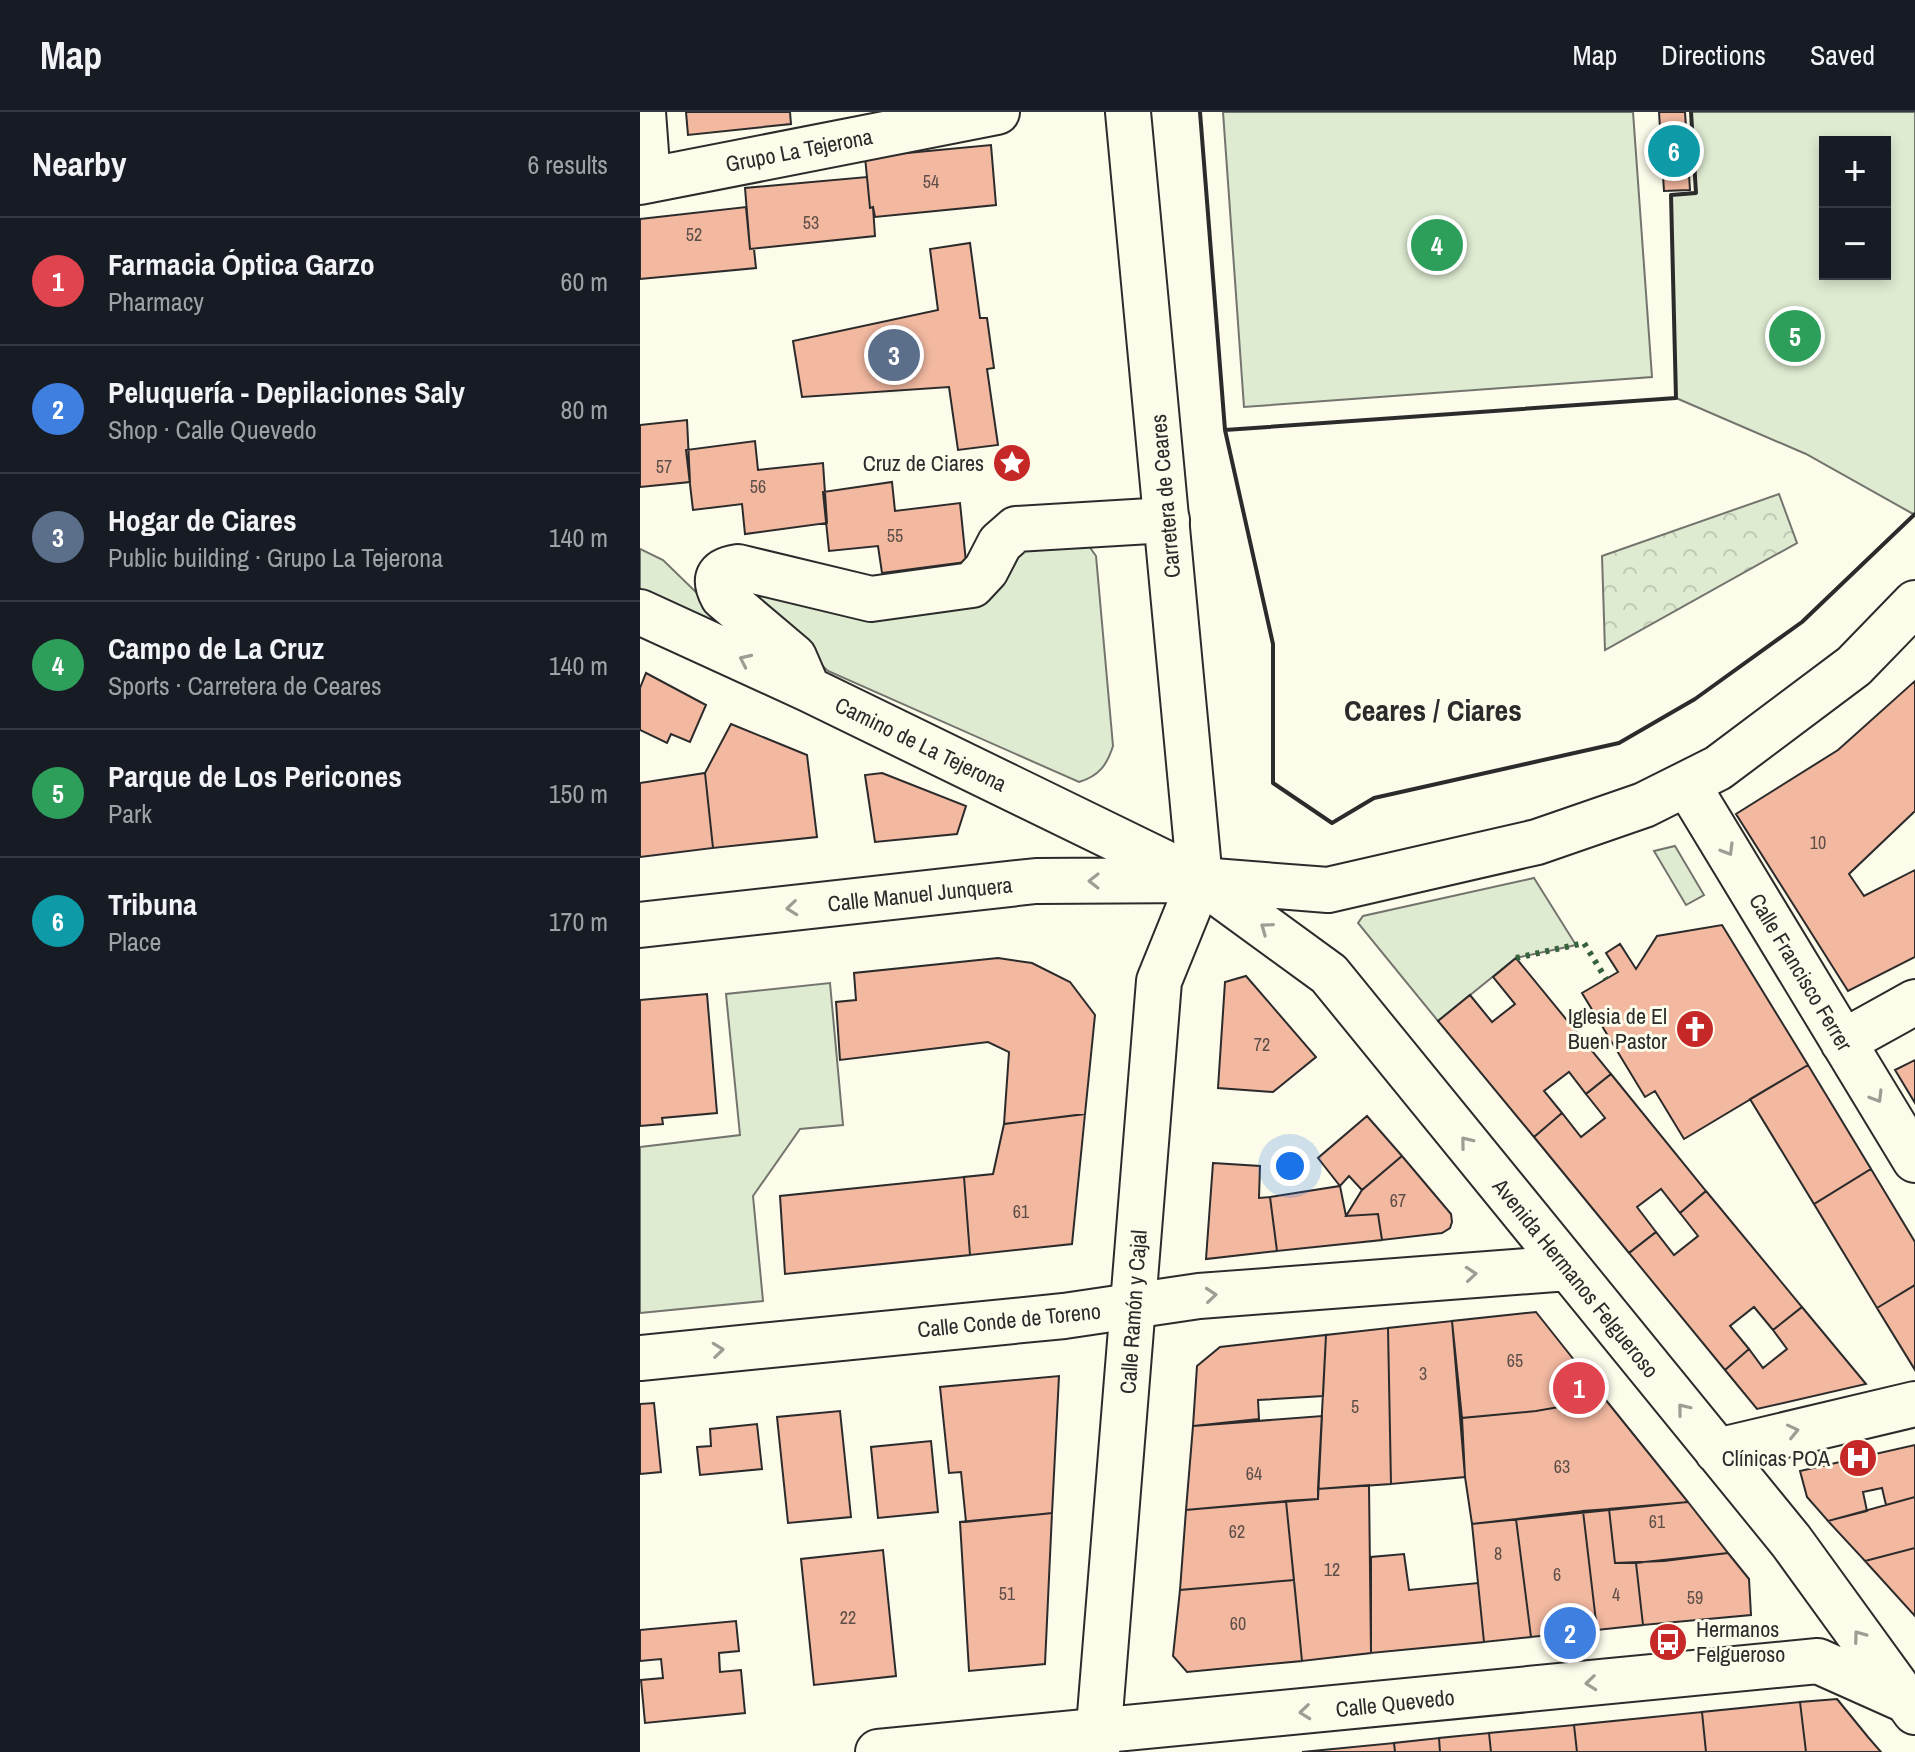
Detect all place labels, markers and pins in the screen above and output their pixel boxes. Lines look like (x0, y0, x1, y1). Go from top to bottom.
pin: 6 (1648, 121, 1700, 181)
pin: 4 (1411, 215, 1463, 275)
pin: 5 (1769, 306, 1821, 366)
pin: 3 (868, 325, 920, 385)
place icon: Cruz de Ciares (991, 442, 1033, 484)
place label: Cruz de Ciares (863, 448, 984, 478)
place label: Iglesia de El Buen Pastor (1568, 1001, 1667, 1056)
church icon: Iglesia de El Buen Pastor (1674, 1008, 1716, 1050)
pin: 1 (1553, 1358, 1605, 1418)
hospital icon: Clínicas POA (1837, 1437, 1879, 1479)
place label: Clínicas POA (1722, 1443, 1831, 1473)
pin: 2 (1544, 1603, 1596, 1663)
place label: Hermanos Felgueroso (1696, 1614, 1785, 1669)
bus stop icon: Hermanos Felgueroso (1647, 1621, 1689, 1663)

